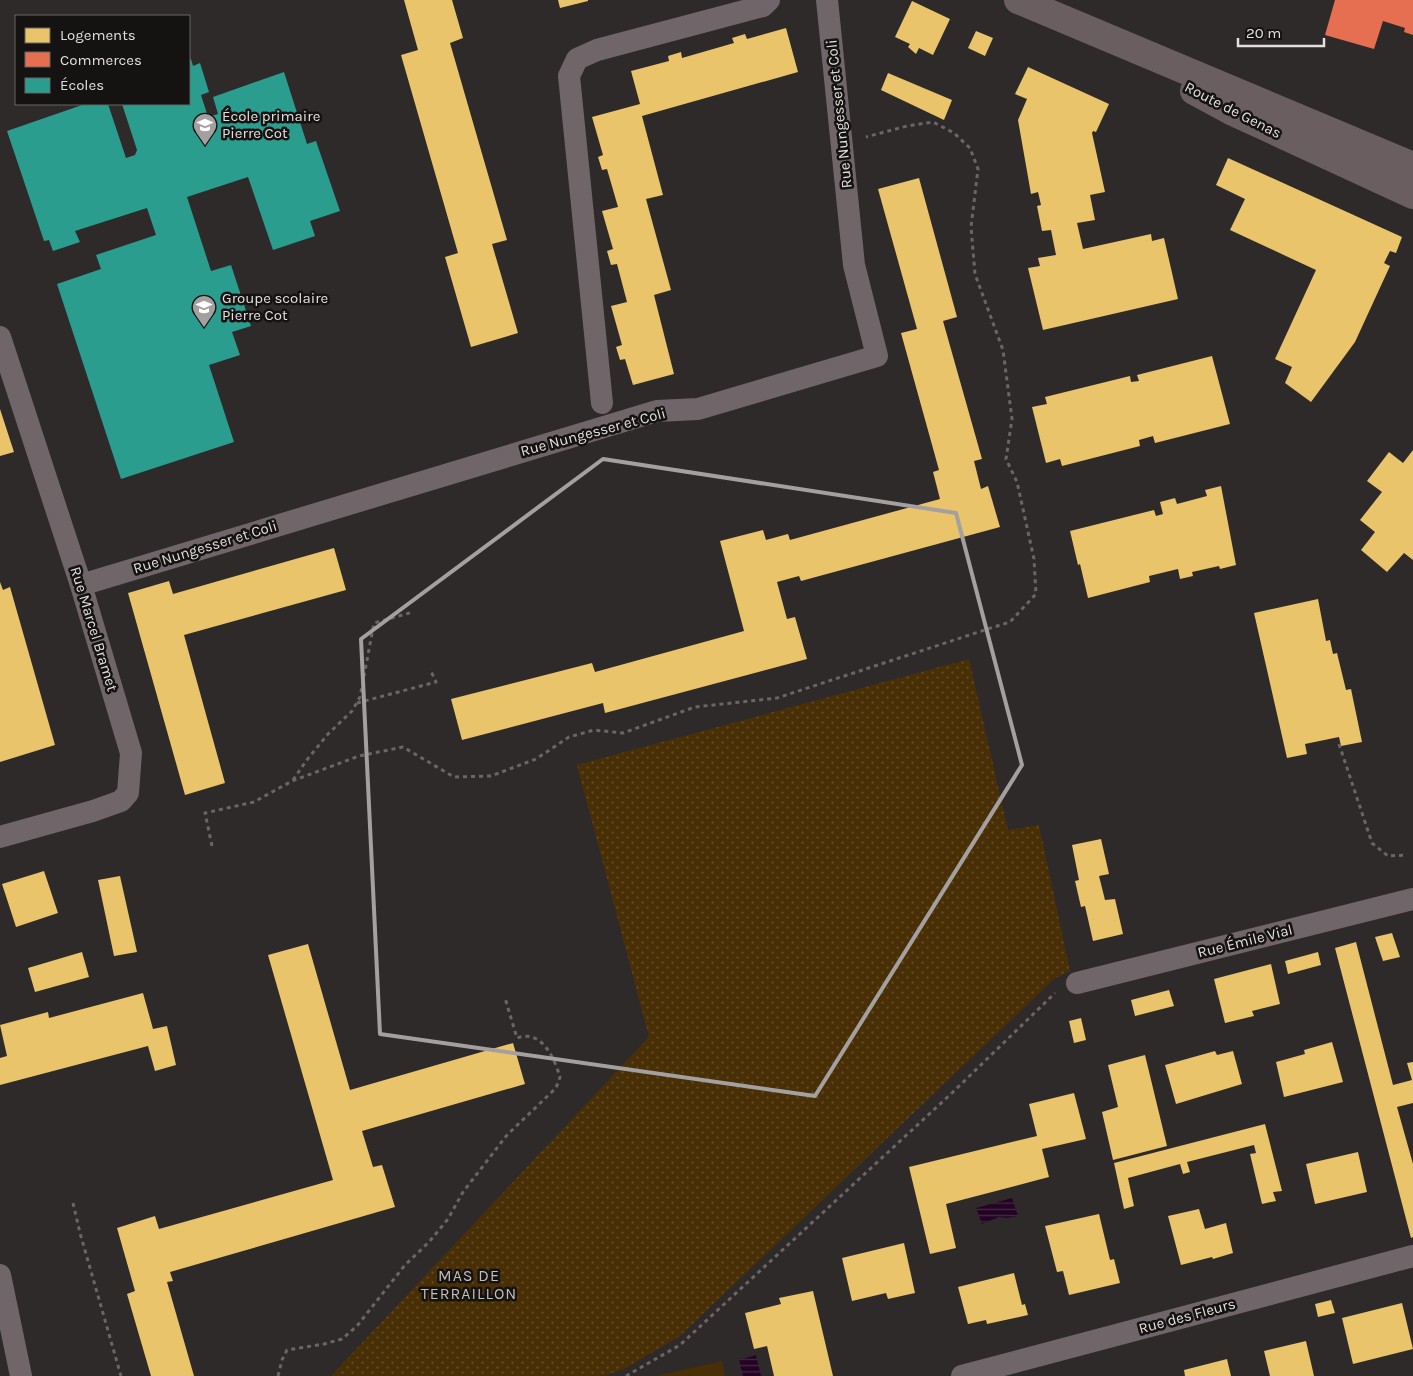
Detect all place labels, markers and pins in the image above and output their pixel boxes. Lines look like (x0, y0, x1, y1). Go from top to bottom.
place label: École primaire Pierre Cot (222, 107, 320, 142)
school or university icon: École primaire Pierre Cot (192, 112, 218, 146)
place label: Groupe scolaire Pierre Cot (222, 289, 328, 324)
school or university icon: Groupe scolaire Pierre Cot (191, 294, 217, 328)

